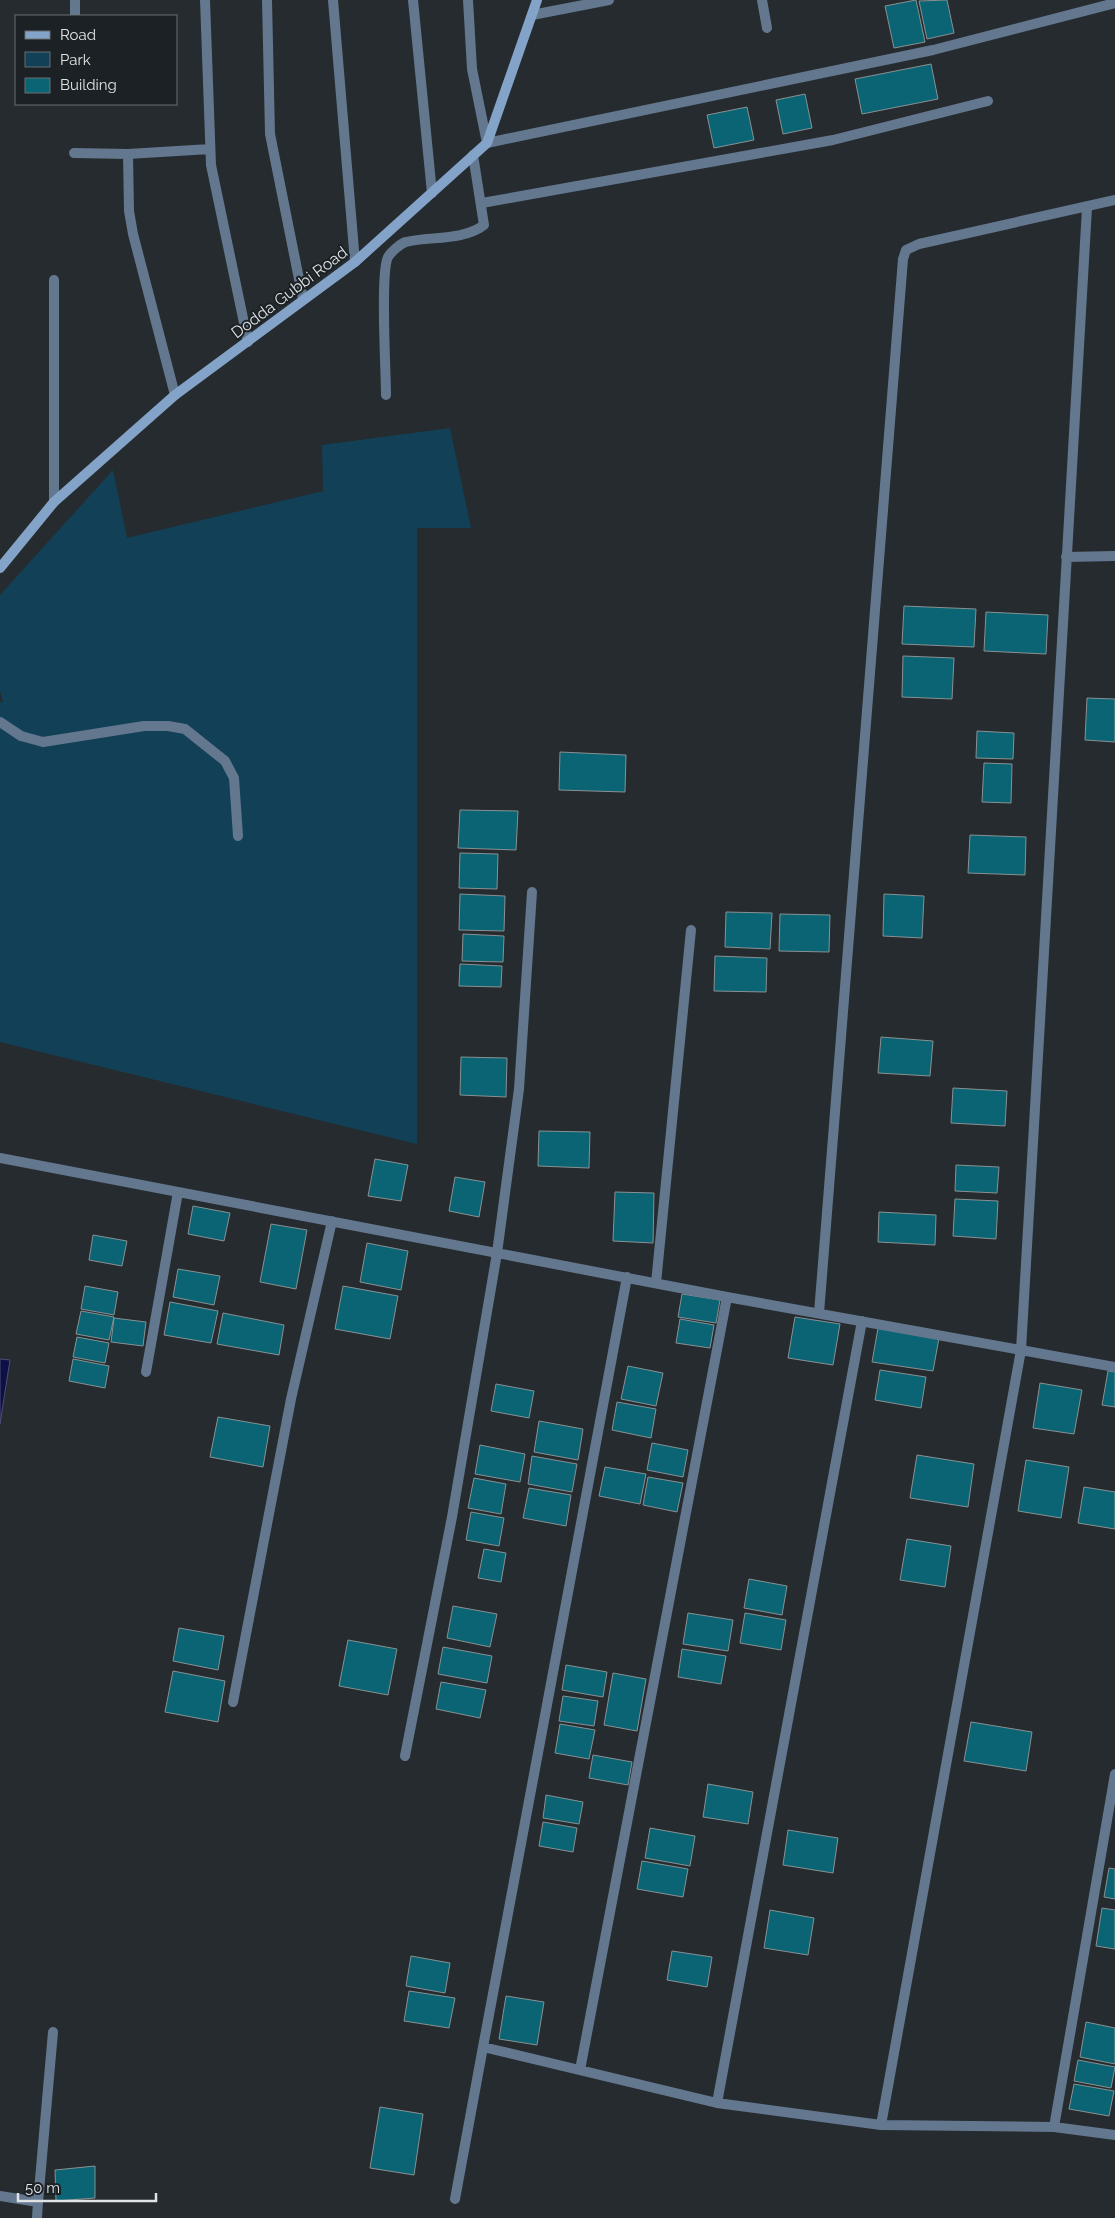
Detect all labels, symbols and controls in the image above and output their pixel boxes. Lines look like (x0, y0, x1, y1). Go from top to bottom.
legend (15, 15, 178, 105)
text: Road (60, 26, 96, 44)
text: Park (60, 51, 91, 69)
text: Building (60, 76, 117, 94)
street label: Dodda Gubbi Road (228, 243, 351, 342)
scale bar (18, 2170, 155, 2202)
text: 50 m (25, 2179, 60, 2197)

